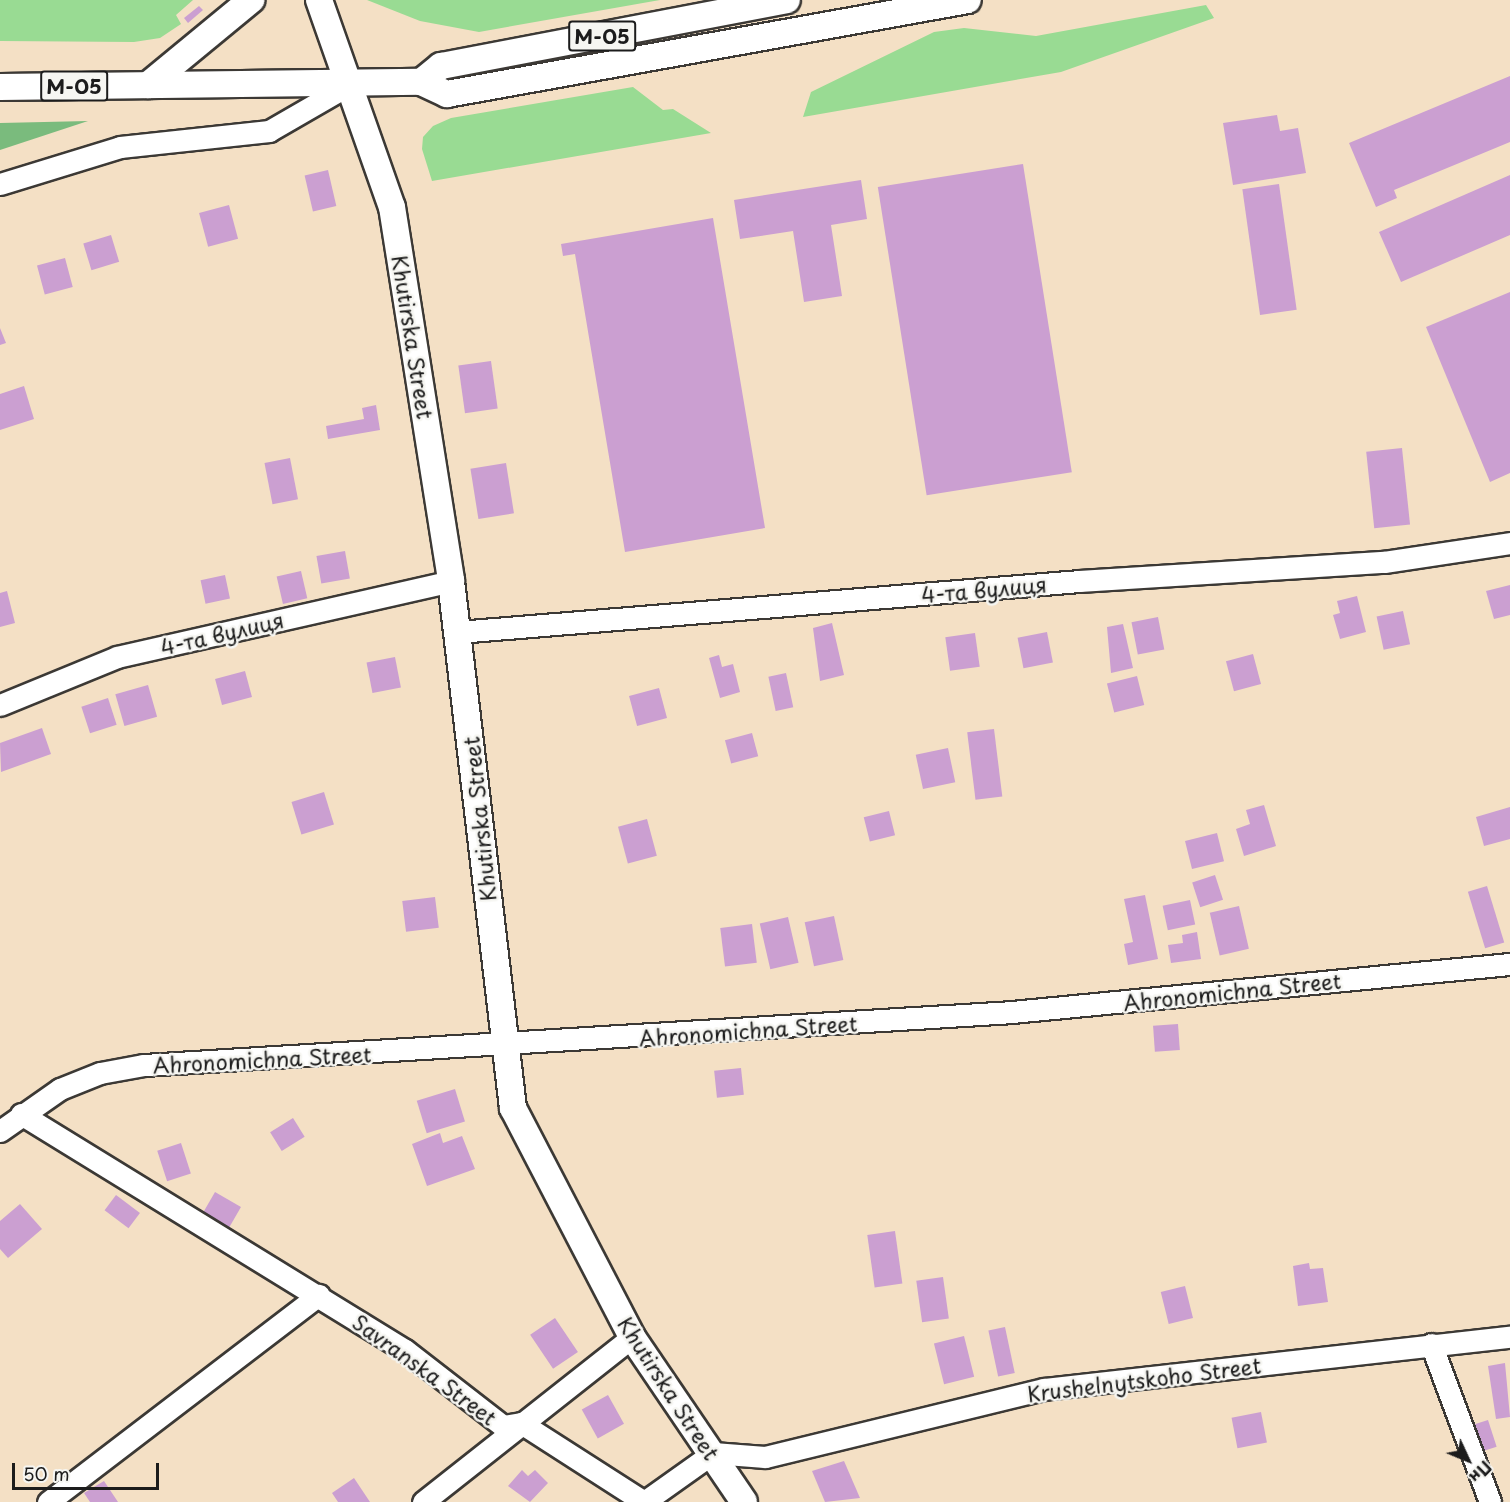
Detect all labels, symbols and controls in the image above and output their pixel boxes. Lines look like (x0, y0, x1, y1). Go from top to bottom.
road number: М-05 (568, 19, 636, 53)
road number: М-05 (40, 69, 109, 103)
street label: Khutirska Street (387, 253, 439, 421)
street label: 4-та вулиця (920, 571, 1048, 607)
street label: 4-та вулиця (157, 606, 287, 660)
street label: Khutirska Street (458, 735, 500, 903)
street label: Ahronomichna Street (1122, 967, 1342, 1015)
street label: Ahronomichna Street (638, 1010, 858, 1050)
street label: Ahronomichna Street (153, 1041, 371, 1077)
street label: Savranska Street (347, 1308, 503, 1430)
street label: Khutirska Street (613, 1311, 725, 1465)
street label: Krushelnytskoho Street (1026, 1352, 1262, 1406)
north arrow (1438, 1430, 1498, 1490)
scale bar (15, 1451, 162, 1489)
text: Пн (1464, 1456, 1498, 1489)
text: 50 m (23, 1460, 70, 1487)

